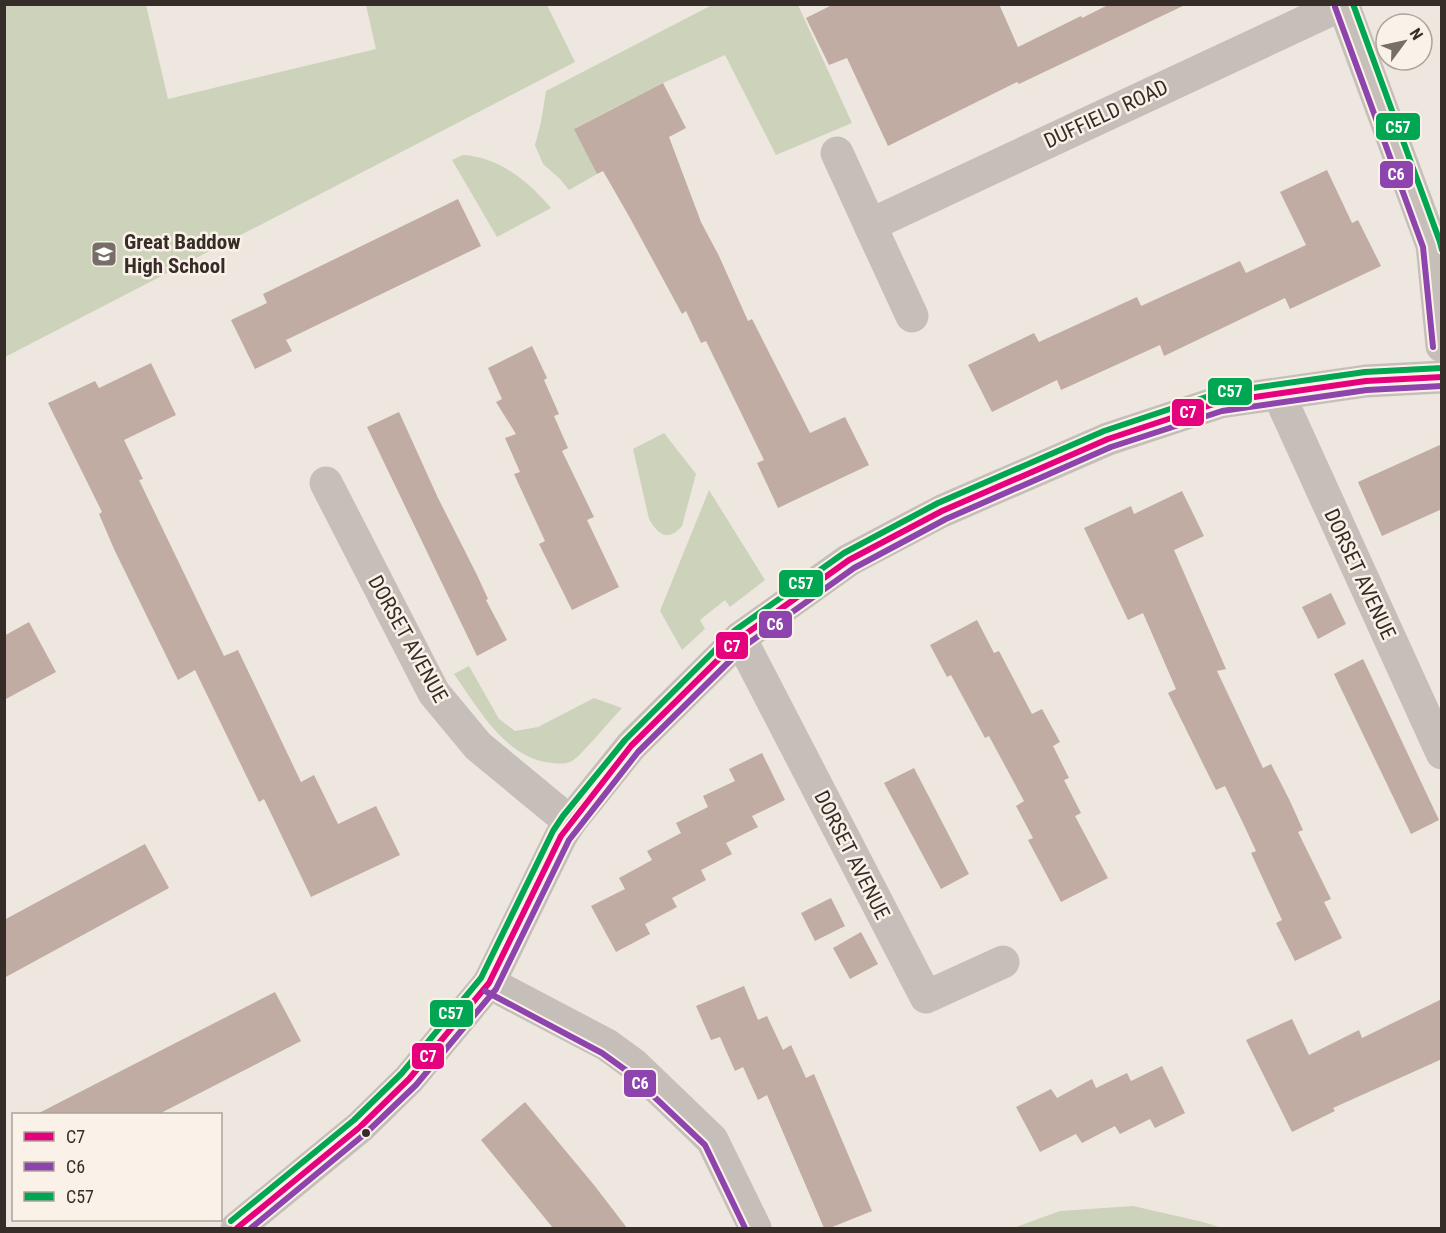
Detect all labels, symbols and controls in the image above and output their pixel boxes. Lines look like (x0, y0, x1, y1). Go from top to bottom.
north arrow (1374, 12, 1434, 72)
text: N (1406, 25, 1427, 43)
street label: DUFFIELD ROAD (1040, 75, 1172, 153)
line badge: C57 (1375, 112, 1421, 141)
text: C57 (1385, 118, 1411, 137)
line badge: C6 (1379, 160, 1414, 189)
text: C6 (1387, 165, 1405, 184)
place label: Great Baddow High School (124, 230, 241, 278)
school or university icon: Great Baddow High School (89, 239, 119, 269)
line badge: C57 (1207, 377, 1253, 406)
text: C57 (1217, 382, 1243, 401)
line badge: C7 (1171, 398, 1205, 427)
text: C7 (1179, 403, 1197, 422)
street label: DORSET AVENUE (1319, 505, 1401, 643)
line badge: C57 (778, 569, 824, 598)
street label: DORSET AVENUE (363, 571, 453, 707)
text: C57 (788, 574, 814, 593)
line badge: C6 (758, 610, 793, 639)
text: C6 (766, 615, 784, 634)
line badge: C7 (715, 631, 749, 660)
text: C7 (723, 637, 741, 656)
street label: DORSET AVENUE (809, 787, 895, 923)
line badge: C57 (429, 999, 474, 1028)
text: C57 (438, 1004, 464, 1023)
line badge: C7 (411, 1042, 445, 1070)
text: C7 (419, 1047, 437, 1066)
line badge: C6 (623, 1069, 657, 1098)
text: C6 (631, 1074, 649, 1093)
legend (12, 1113, 222, 1221)
text: C7 (66, 1126, 85, 1147)
unlabelled marker (360, 1127, 372, 1139)
text: C6 (66, 1156, 85, 1177)
text: C57 (66, 1186, 94, 1207)

